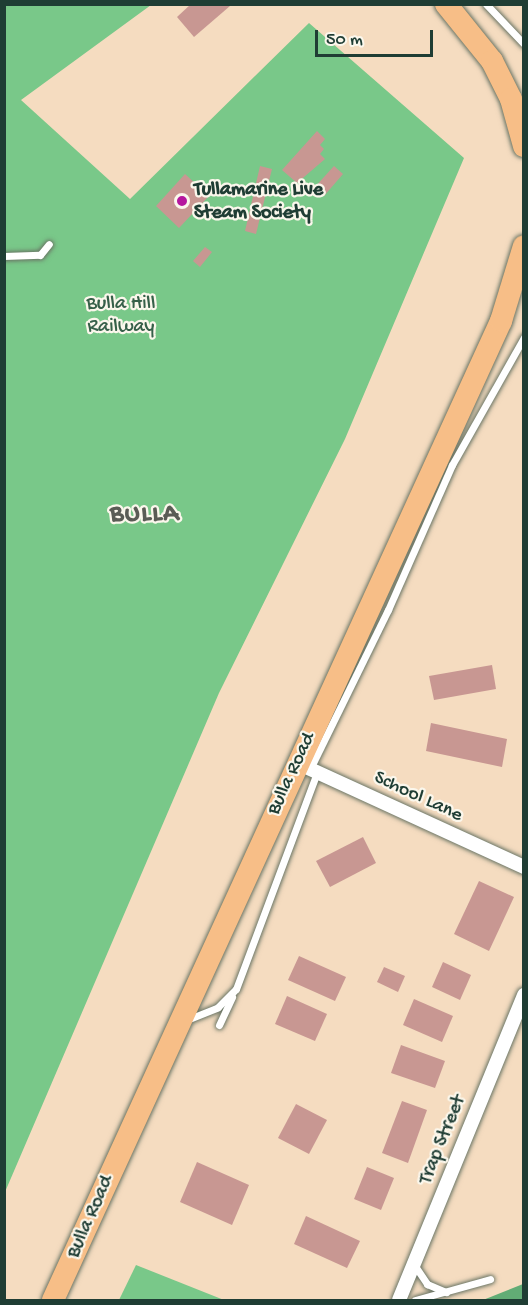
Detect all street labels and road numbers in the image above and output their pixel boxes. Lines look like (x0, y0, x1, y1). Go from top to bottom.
street label: Bulla Road (263, 729, 321, 819)
street label: School Lane (370, 766, 466, 828)
street label: Trap Street (414, 1092, 472, 1188)
street label: Bulla Road (62, 1172, 120, 1262)

